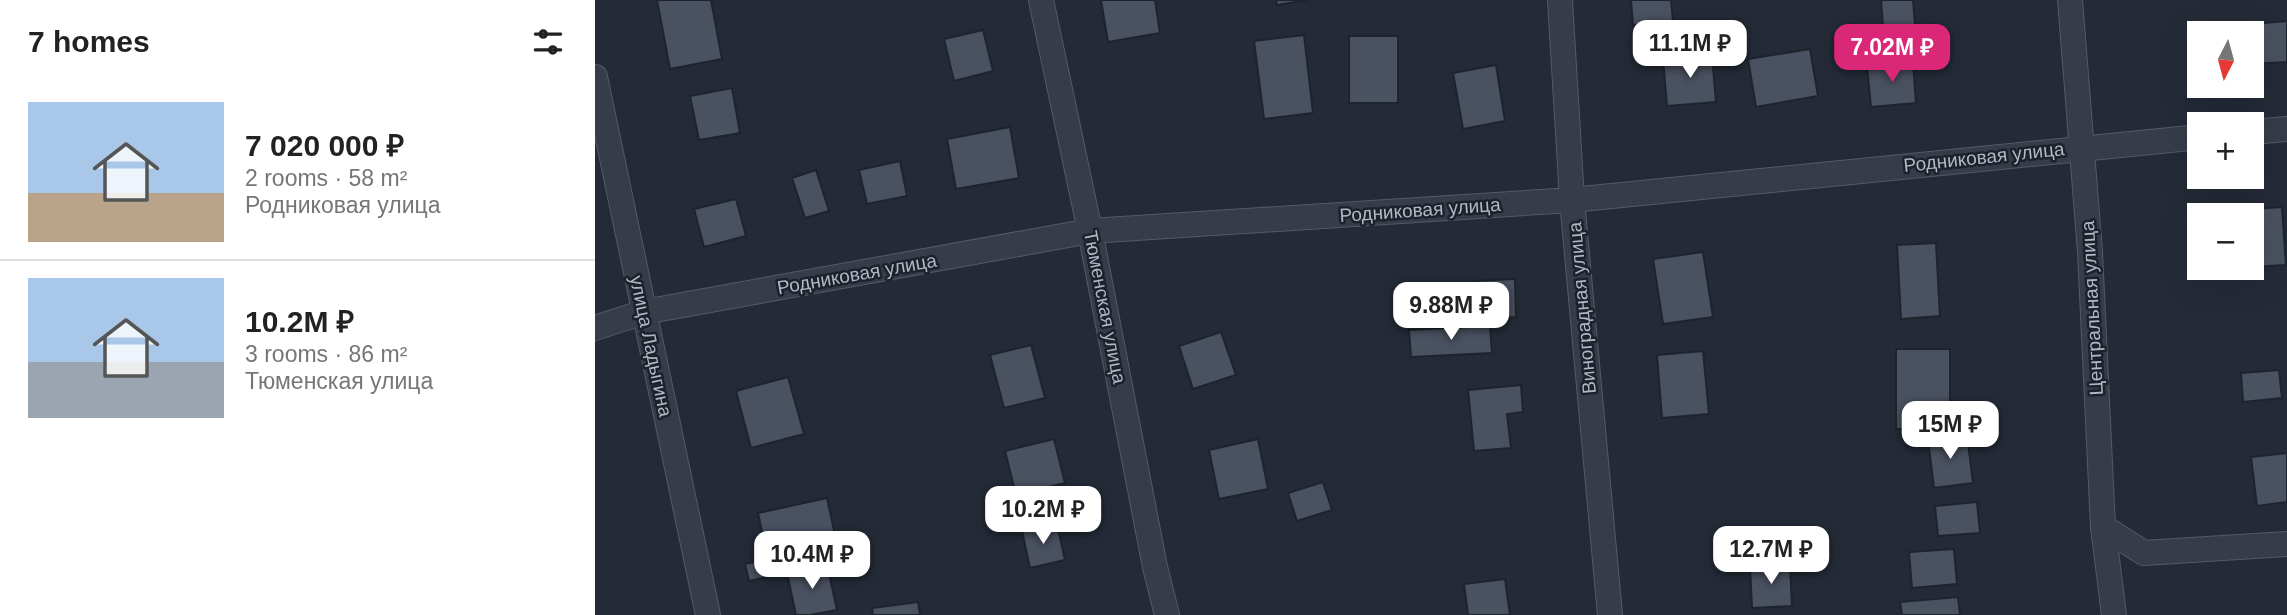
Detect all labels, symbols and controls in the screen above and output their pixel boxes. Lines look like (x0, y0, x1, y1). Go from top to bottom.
pin: 11.1M ₽ (1625, 20, 1755, 80)
north arrow (2187, 21, 2265, 98)
map controls (2187, 21, 2264, 280)
icon: filters (529, 23, 567, 61)
pin: 7.02M ₽ (1827, 24, 1957, 84)
text: 7 homes (28, 25, 150, 58)
text: 11.1M ₽ (1649, 30, 1731, 56)
text: 7.02M ₽ (1850, 34, 1934, 60)
button: + (2187, 112, 2264, 189)
text: 7 020 000 ₽ (245, 129, 404, 162)
icon: home (84, 130, 168, 214)
street label: Родниковая улица (1903, 138, 2066, 176)
text: 2 rooms · 58 m² (245, 165, 407, 191)
text: Родниковая улица (245, 192, 441, 218)
street label: Родниковая улица (1339, 194, 1502, 226)
button: − (2187, 203, 2264, 280)
street label: Центральная улица (2077, 220, 2107, 396)
street label: Виноградная улица (1564, 221, 1600, 395)
street label: Тюменская улица (1080, 229, 1130, 386)
street label: Родниковая улица (776, 250, 939, 298)
street label: улица Ладыгина (626, 273, 676, 419)
pin: 9.88M ₽ (1386, 282, 1516, 342)
text: 9.88M ₽ (1409, 292, 1493, 318)
text: 10.2M ₽ (245, 305, 354, 338)
icon: home (84, 306, 168, 390)
text: 3 rooms · 86 m² (245, 341, 407, 367)
text: Тюменская улица (245, 368, 433, 394)
pin: 15M ₽ (1901, 402, 1999, 461)
text: 15M ₽ (1918, 411, 1982, 437)
pin: 10.2M ₽ (978, 486, 1108, 546)
text: 10.2M ₽ (1001, 496, 1085, 522)
pin: 12.7M ₽ (1706, 526, 1836, 586)
pin: 10.4M ₽ (747, 532, 877, 591)
text: 12.7M ₽ (1729, 536, 1813, 562)
text: 10.4M ₽ (770, 541, 854, 567)

